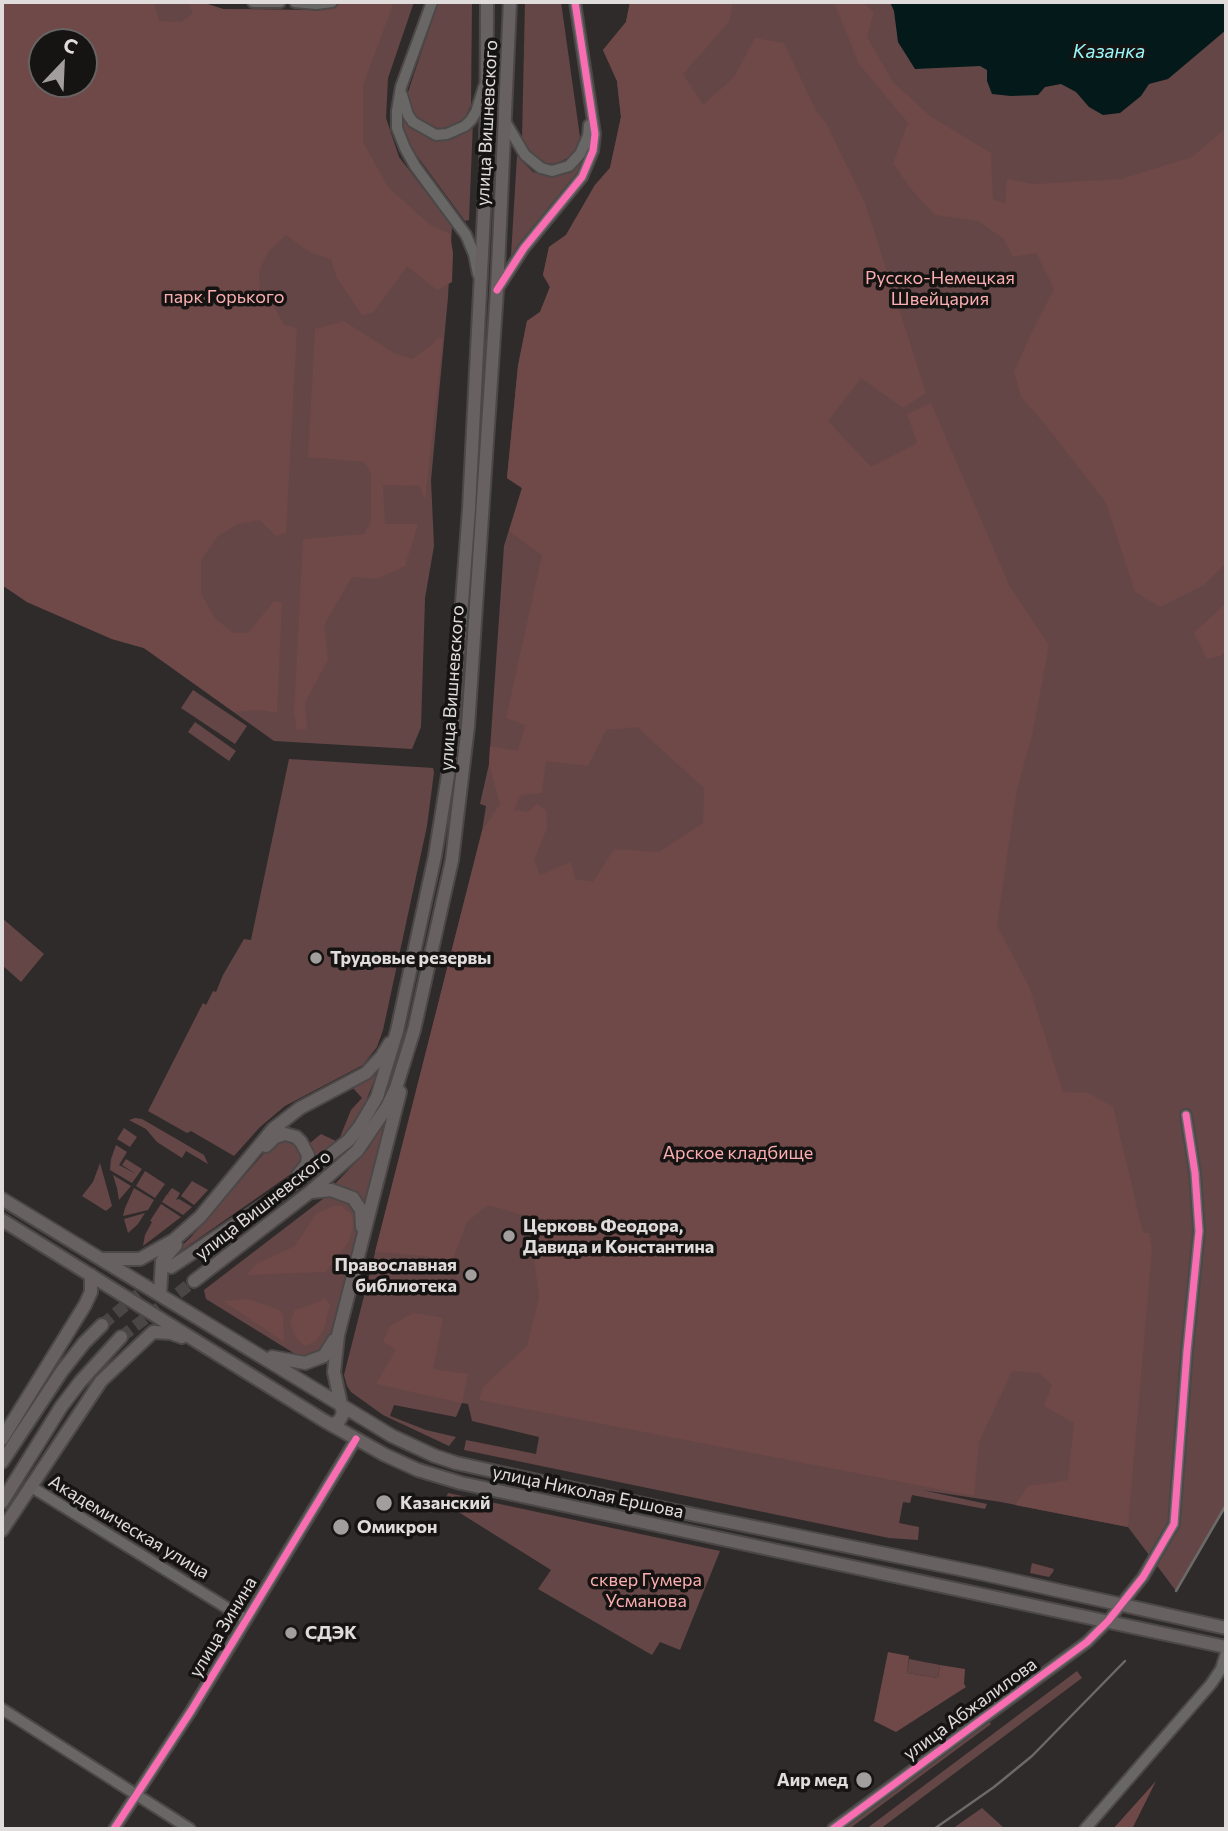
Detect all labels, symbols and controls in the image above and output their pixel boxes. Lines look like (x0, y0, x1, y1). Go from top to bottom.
north arrow (28, 28, 98, 98)
text: С (60, 32, 81, 58)
street label: улица Вишневского (472, 39, 502, 207)
water label: Казанка (1073, 41, 1145, 63)
park label: Русско-Немецкая Швейцария (865, 267, 1015, 310)
park label: парк Горького (164, 286, 284, 308)
street label: улица Вишневского (435, 604, 469, 772)
place label: Трудовые резервы (330, 947, 491, 969)
marker: Трудовые резервы (308, 950, 324, 966)
park label: Арское кладбище (663, 1142, 813, 1164)
street label: улица Вишневского (191, 1145, 335, 1265)
place label: Церковь Феодора, Давида и Константина (523, 1215, 714, 1258)
marker: Церковь Феодора, Давида и Константина (501, 1228, 517, 1244)
place label: Православная библиотека (335, 1254, 457, 1296)
marker: Православная библиотека (463, 1267, 479, 1283)
street label: улица Николая Ершова (491, 1461, 685, 1523)
street label: Академическая улица (45, 1470, 213, 1584)
place label: Казанский (400, 1492, 491, 1514)
marker: Казанский (374, 1493, 394, 1513)
place label: Омикрон (357, 1516, 438, 1538)
marker: Омикрон (331, 1517, 351, 1537)
park label: сквер Гумера Усманова (590, 1569, 702, 1612)
street label: улица Зинина (185, 1573, 261, 1681)
place label: СДЭК (305, 1622, 357, 1644)
marker: СДЭК (283, 1625, 299, 1641)
street label: улица Абжалилова (899, 1653, 1041, 1765)
place label: Аир мед (777, 1769, 848, 1791)
marker: Аир мед (854, 1770, 874, 1790)

